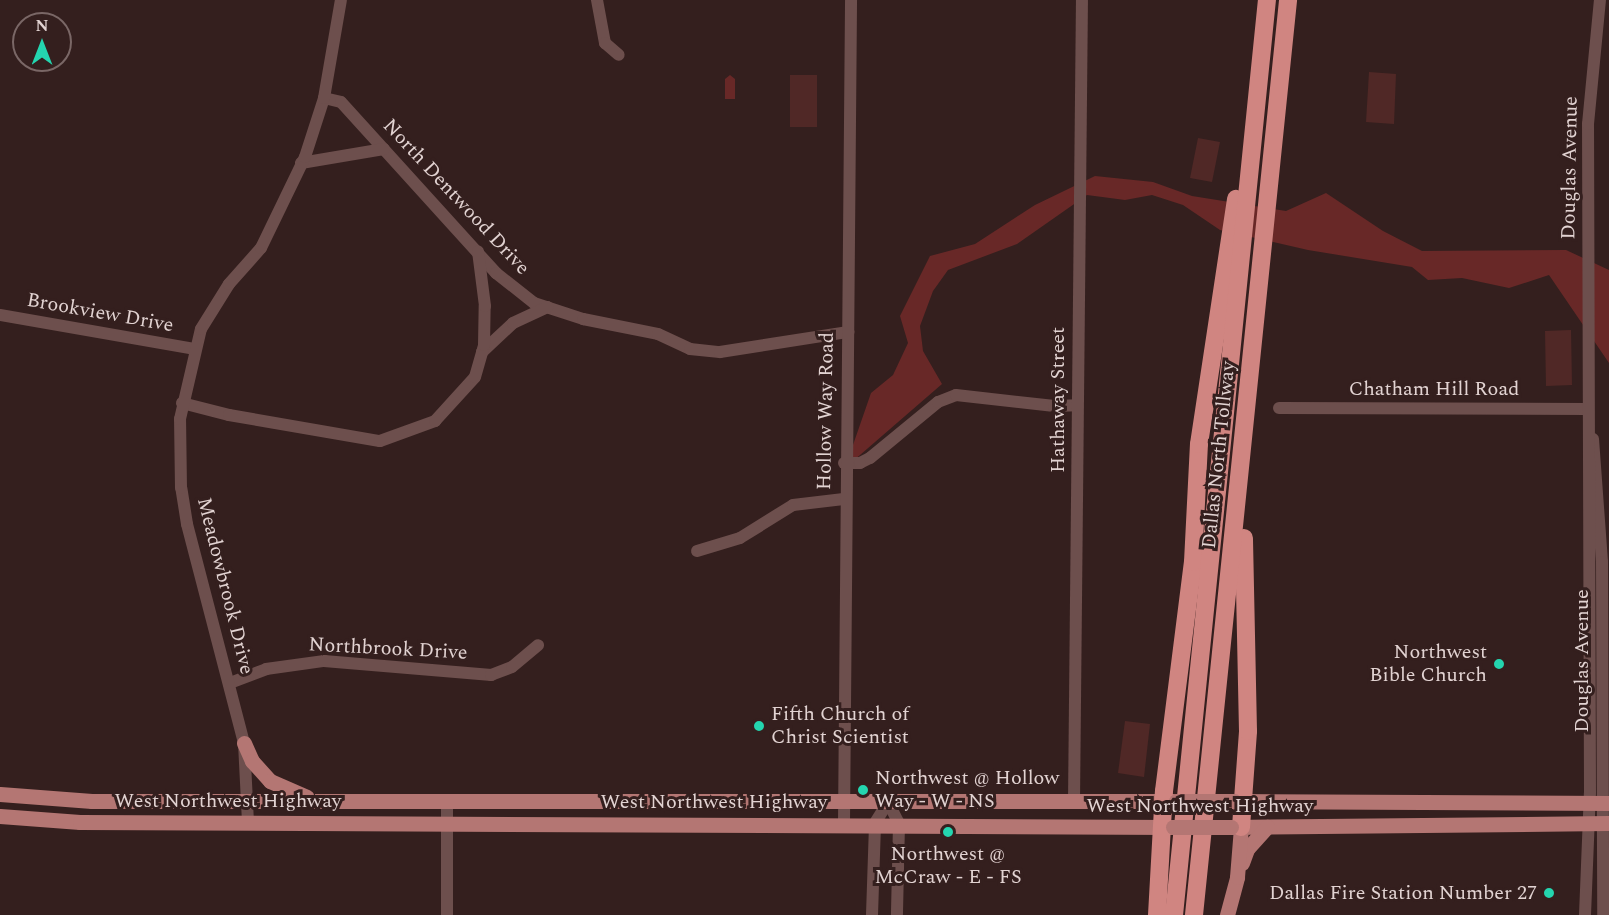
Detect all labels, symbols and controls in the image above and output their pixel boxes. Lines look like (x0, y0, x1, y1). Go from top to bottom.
north arrow (12, 12, 72, 72)
text: N (35, 14, 49, 38)
street label: Douglas Avenue (1557, 96, 1583, 240)
street label: North Dentwood Drive (378, 114, 534, 280)
street label: Brookview Drive (25, 288, 175, 338)
street label: Hathaway Street (1046, 327, 1070, 473)
street label: Hollow Way Road (813, 332, 839, 490)
street label: Dallas North Tollway (1197, 360, 1241, 550)
street label: Chatham Hill Road (1349, 377, 1519, 401)
street label: Meadowbrook Drive (191, 495, 259, 677)
street label: Douglas Avenue (1570, 589, 1594, 733)
street label: Northbrook Drive (308, 633, 468, 665)
place label: Northwest Bible Church (1369, 640, 1487, 687)
marker: Northwest Bible Church (1492, 657, 1506, 671)
place label: Fifth Church of Christ Scientist (771, 702, 909, 749)
marker: Fifth Church of Christ Scientist (752, 719, 766, 733)
place label: Northwest @ Hollow Way - W - NS (875, 766, 1059, 813)
marker: Northwest @ Hollow Way - W - NS (856, 783, 870, 797)
street label: West Northwest Highway (115, 789, 341, 813)
street label: West Northwest Highway (601, 790, 827, 814)
street label: West Northwest Highway (1087, 794, 1313, 818)
marker: Northwest @ McCraw - E - FS (941, 825, 955, 839)
place label: Northwest @ McCraw - E - FS (874, 842, 1022, 889)
place label: Dallas Fire Station Number 27 (1269, 881, 1537, 905)
marker: Dallas Fire Station Number 27 (1542, 886, 1556, 900)

